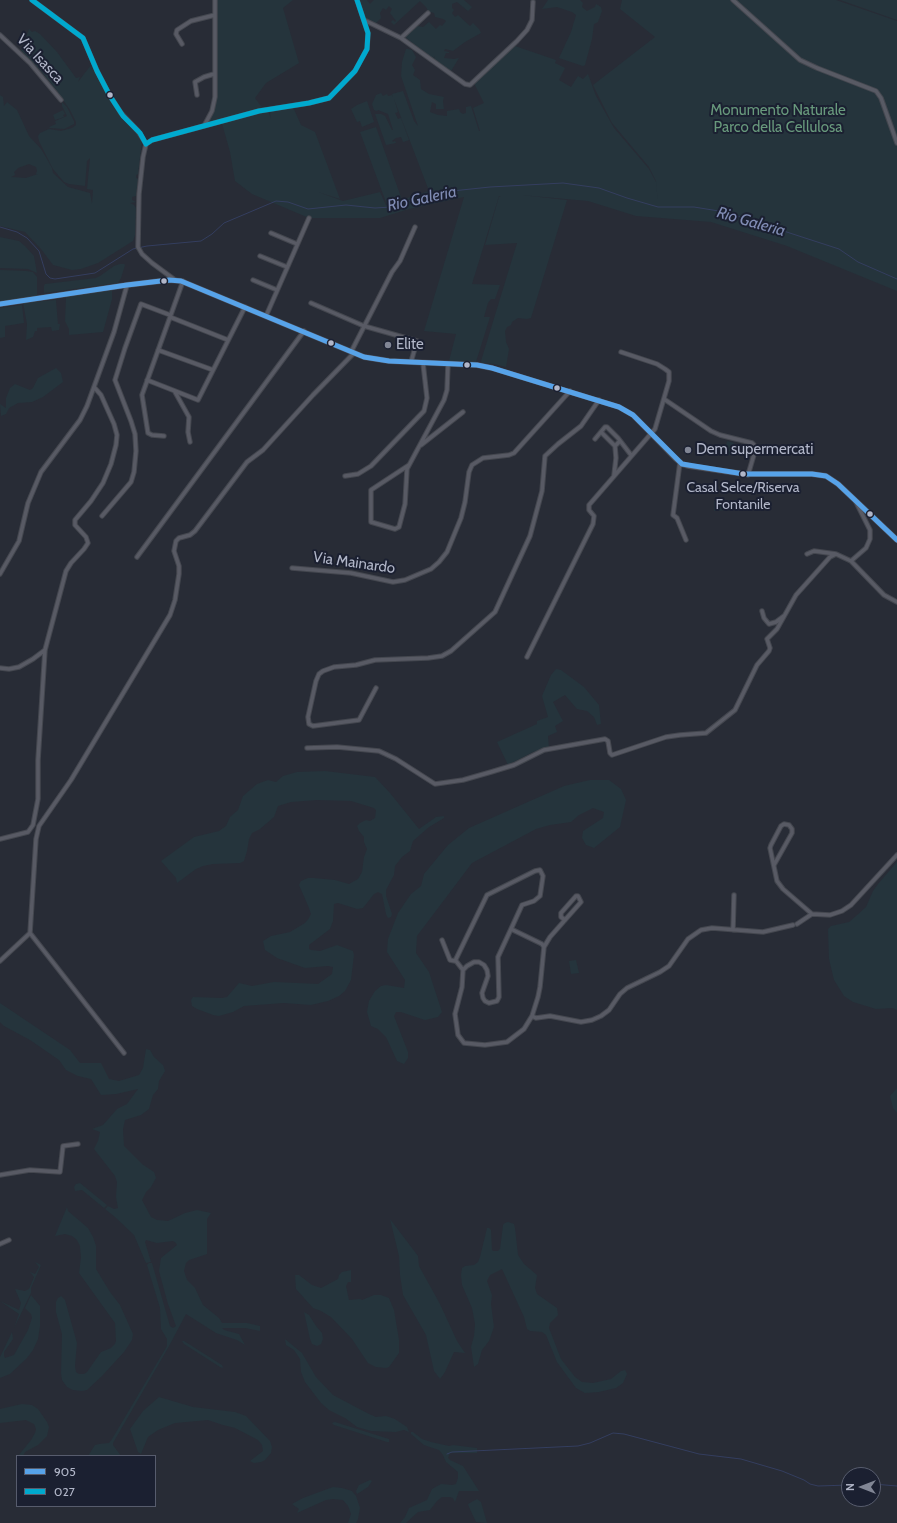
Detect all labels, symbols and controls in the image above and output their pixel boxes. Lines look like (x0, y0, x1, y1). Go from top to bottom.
street label: Via Isasca (13, 31, 67, 87)
unlabelled marker (105, 90, 115, 100)
park label: Monumento Naturale Parco della Cellulosa (710, 102, 846, 137)
water label: Rio Galeria (386, 182, 458, 216)
water label: Rio Galeria (715, 203, 787, 241)
unlabelled marker (159, 276, 169, 286)
place label: Elite (396, 336, 424, 354)
unlabelled marker (326, 338, 336, 348)
marker: Elite (383, 340, 393, 350)
unlabelled marker (462, 360, 472, 370)
unlabelled marker (552, 383, 562, 393)
place label: Dem supermercati (696, 441, 813, 459)
marker: Dem supermercati (683, 445, 693, 455)
marker: Casal Selce/Riserva Fontanile (738, 469, 748, 479)
place label: Casal Selce/Riserva Fontanile (686, 480, 800, 512)
unlabelled marker (865, 509, 875, 519)
street label: Via Mainardo (312, 548, 396, 578)
legend (16, 1455, 156, 1507)
text: 905 (54, 1464, 76, 1479)
north arrow (841, 1467, 881, 1507)
text: N (843, 1483, 857, 1491)
text: 027 (54, 1484, 75, 1499)

